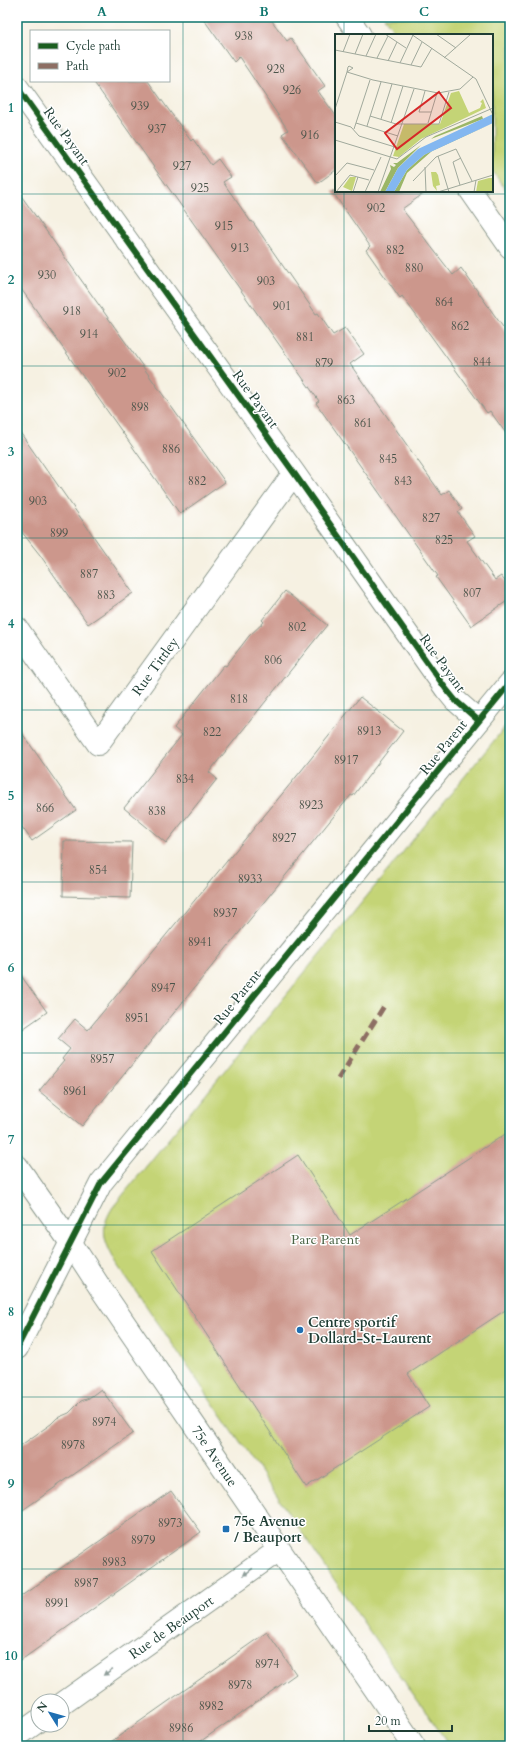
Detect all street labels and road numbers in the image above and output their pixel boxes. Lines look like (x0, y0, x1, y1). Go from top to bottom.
street label: Rue Payant (39, 103, 95, 170)
street label: Rue Payant (228, 366, 284, 433)
street label: Rue Payant (415, 630, 471, 697)
street label: Rue Tittley (128, 633, 183, 699)
street label: Rue Parent (415, 715, 472, 779)
street label: Rue Parent (209, 965, 266, 1029)
street label: 75e Avenue (187, 1422, 242, 1491)
street label: Rue de Beauport (125, 1591, 218, 1664)

